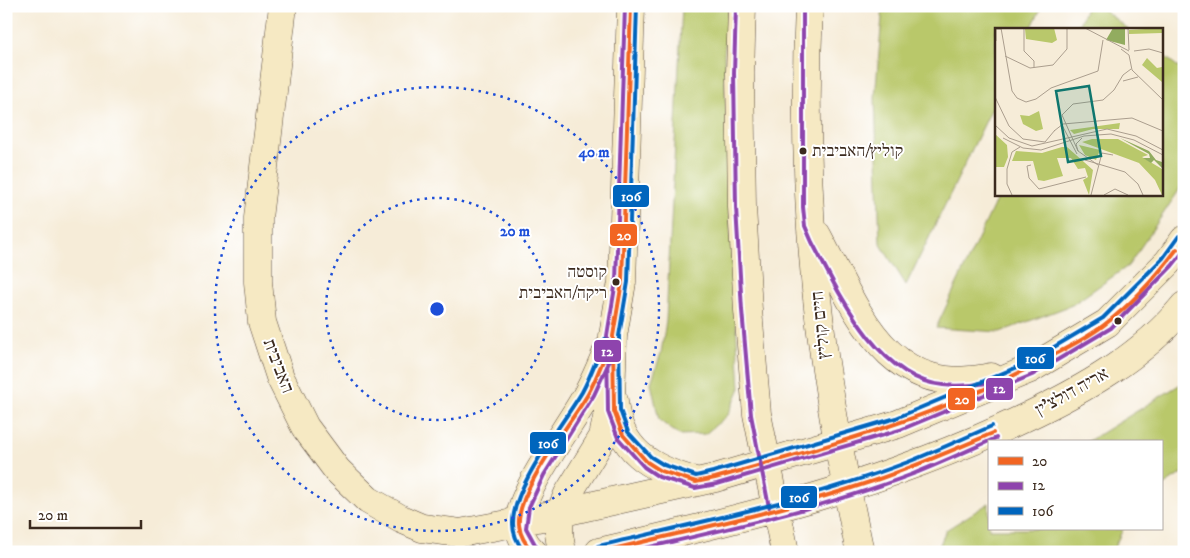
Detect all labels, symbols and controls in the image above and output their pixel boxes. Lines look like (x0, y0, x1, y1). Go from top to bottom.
inset map (995, 28, 1162, 195)
place label: קוליץ/האביבית (812, 140, 903, 162)
text: 40 m (577, 143, 610, 162)
marker: קוליץ/האביבית (798, 146, 808, 156)
line badge: 106 (612, 184, 650, 208)
text: 106 (621, 188, 642, 206)
text: 20 m (500, 222, 531, 241)
line badge: 20 (609, 223, 638, 247)
text: 20 (617, 227, 632, 245)
place label: קוסטה ריקה/האביבית (519, 261, 607, 304)
marker: קוסטה ריקה/האביבית (611, 277, 621, 287)
street label: חיים קוליץ (806, 290, 836, 360)
centre of rings (428, 300, 446, 318)
unlabelled marker (1113, 316, 1123, 326)
street label: האביבית (258, 336, 298, 396)
line badge: 12 (593, 339, 622, 363)
text: 12 (601, 343, 614, 361)
line badge: 106 (1016, 346, 1055, 370)
text: 106 (1025, 350, 1046, 368)
street label: אריה דולצ'ין (1031, 363, 1113, 421)
line badge: 12 (985, 377, 1014, 401)
text: 12 (993, 380, 1006, 398)
line badge: 20 (947, 387, 976, 411)
text: 20 (955, 391, 970, 409)
line badge: 106 (529, 431, 567, 455)
text: 106 (538, 435, 559, 453)
legend (988, 440, 1162, 530)
text: 20 (1032, 452, 1047, 471)
text: 12 (1032, 476, 1046, 495)
line badge: 106 (780, 485, 818, 509)
text: 106 (789, 489, 810, 507)
scale bar (30, 498, 141, 530)
text: 106 (1032, 502, 1055, 521)
text: 20 m (38, 506, 68, 525)

